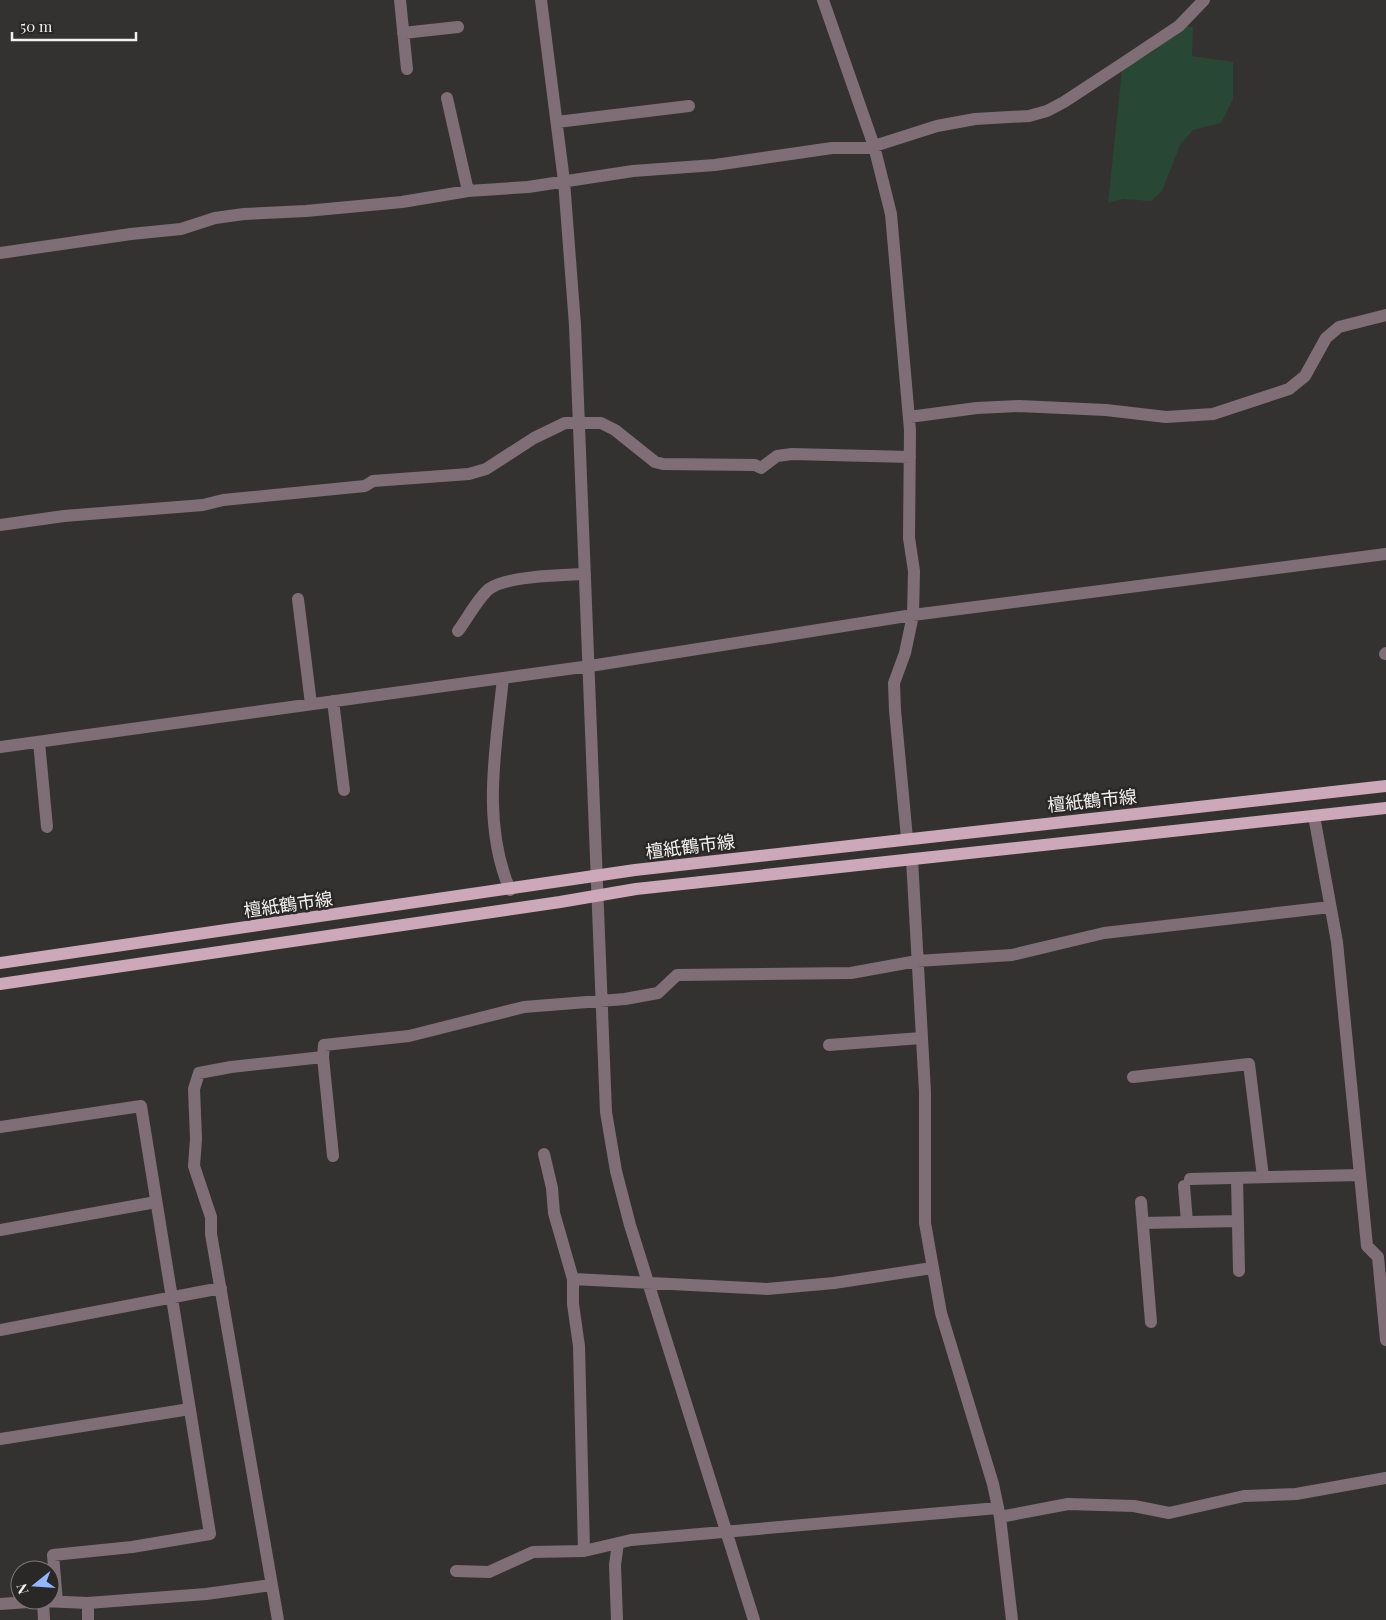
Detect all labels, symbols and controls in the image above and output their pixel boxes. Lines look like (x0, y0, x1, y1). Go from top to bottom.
scale bar (12, 10, 136, 42)
text: 50 m (20, 16, 53, 36)
street label: 檀紙鶴市線 (1046, 783, 1138, 817)
street label: 檀紙鶴市線 (644, 829, 736, 863)
street label: 檀紙鶴市線 (242, 886, 334, 922)
north arrow (10, 1560, 60, 1610)
text: N (12, 1581, 33, 1597)

